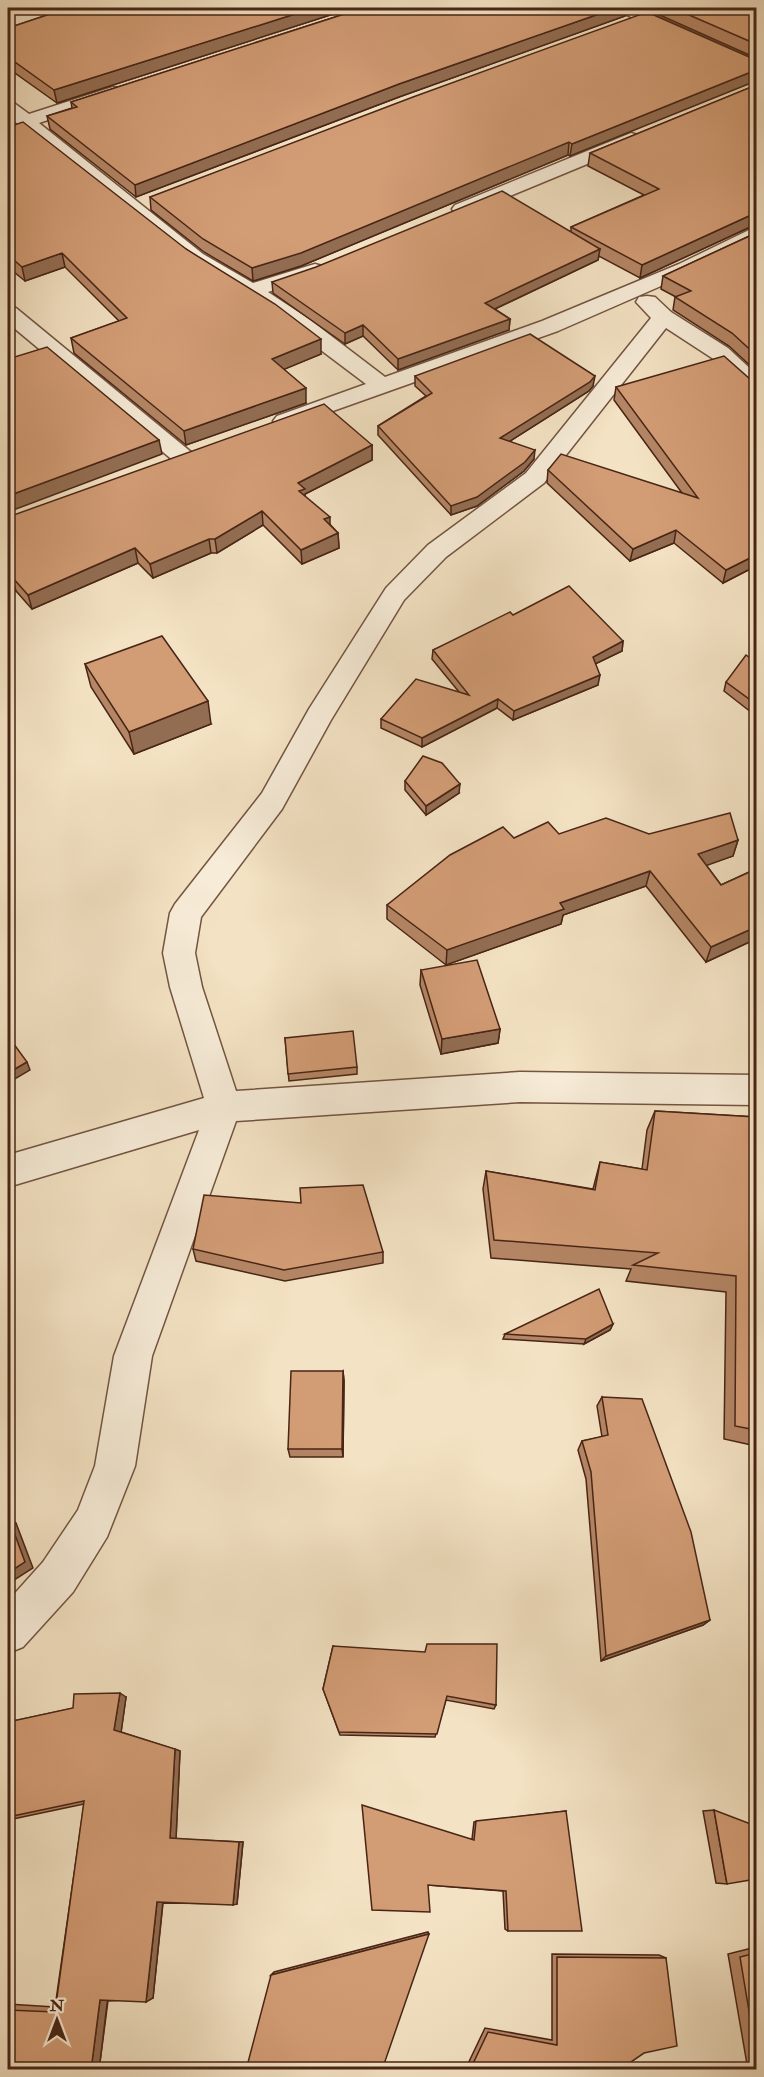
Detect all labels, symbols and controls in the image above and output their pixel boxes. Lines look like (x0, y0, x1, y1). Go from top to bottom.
north arrow (27, 1990, 87, 2050)
text: N (49, 1996, 65, 2016)

